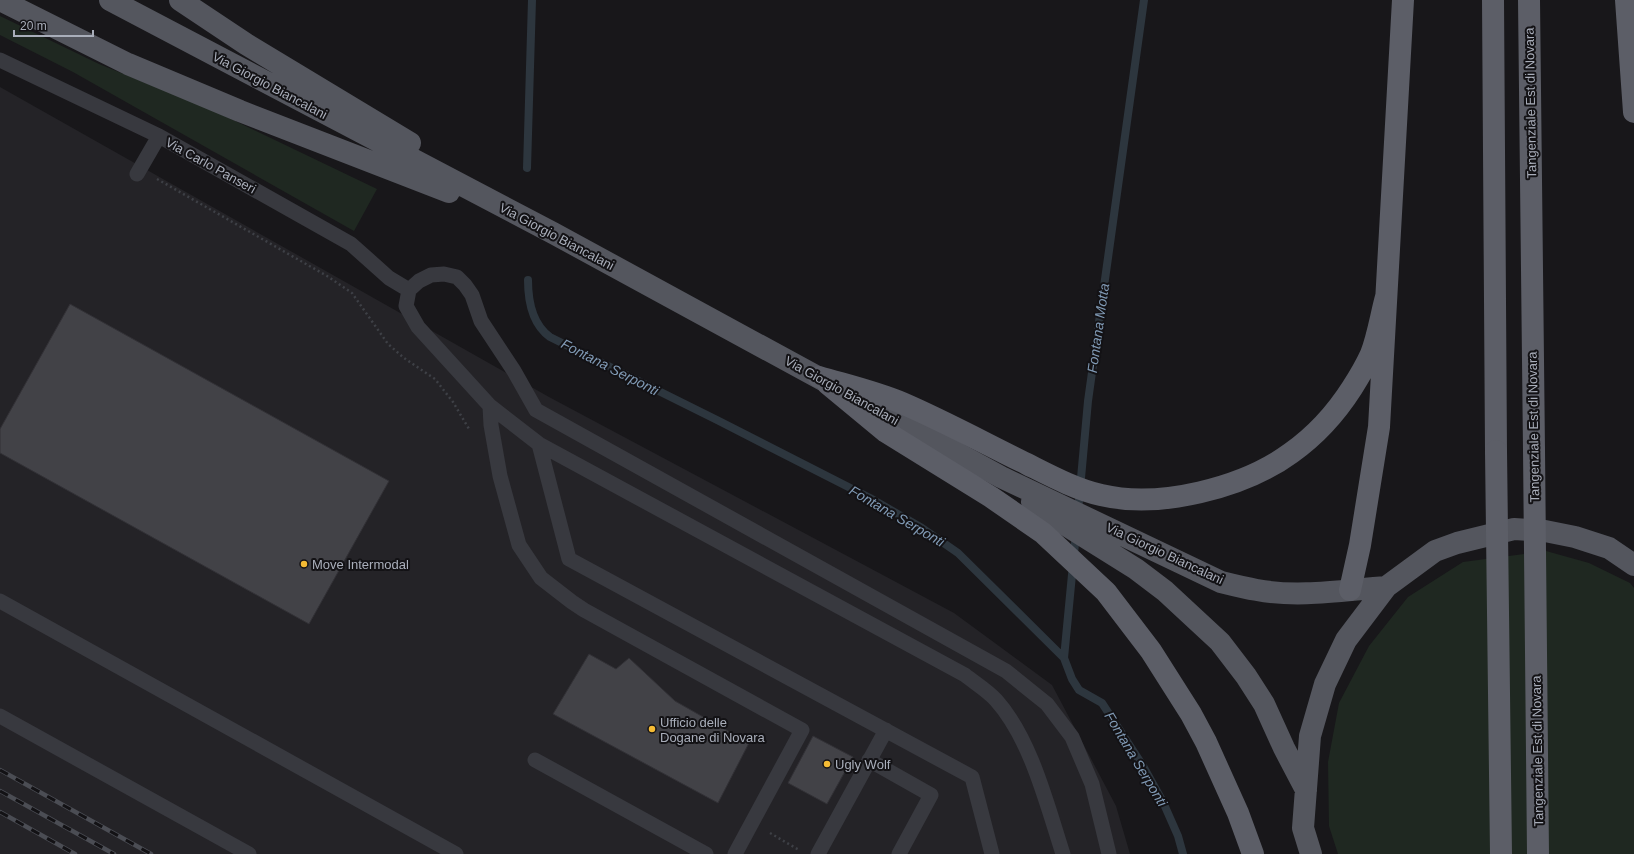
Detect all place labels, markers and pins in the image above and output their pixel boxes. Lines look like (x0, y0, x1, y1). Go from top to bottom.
place label: Move Intermodal (312, 557, 409, 572)
marker: Move Intermodal (299, 559, 309, 569)
place label: Ufficio delle Dogane di Novara (660, 715, 766, 745)
marker: Ufficio delle Dogane di Novara (647, 724, 657, 734)
place label: Ugly Wolf (835, 757, 891, 772)
marker: Ugly Wolf (822, 759, 832, 769)

